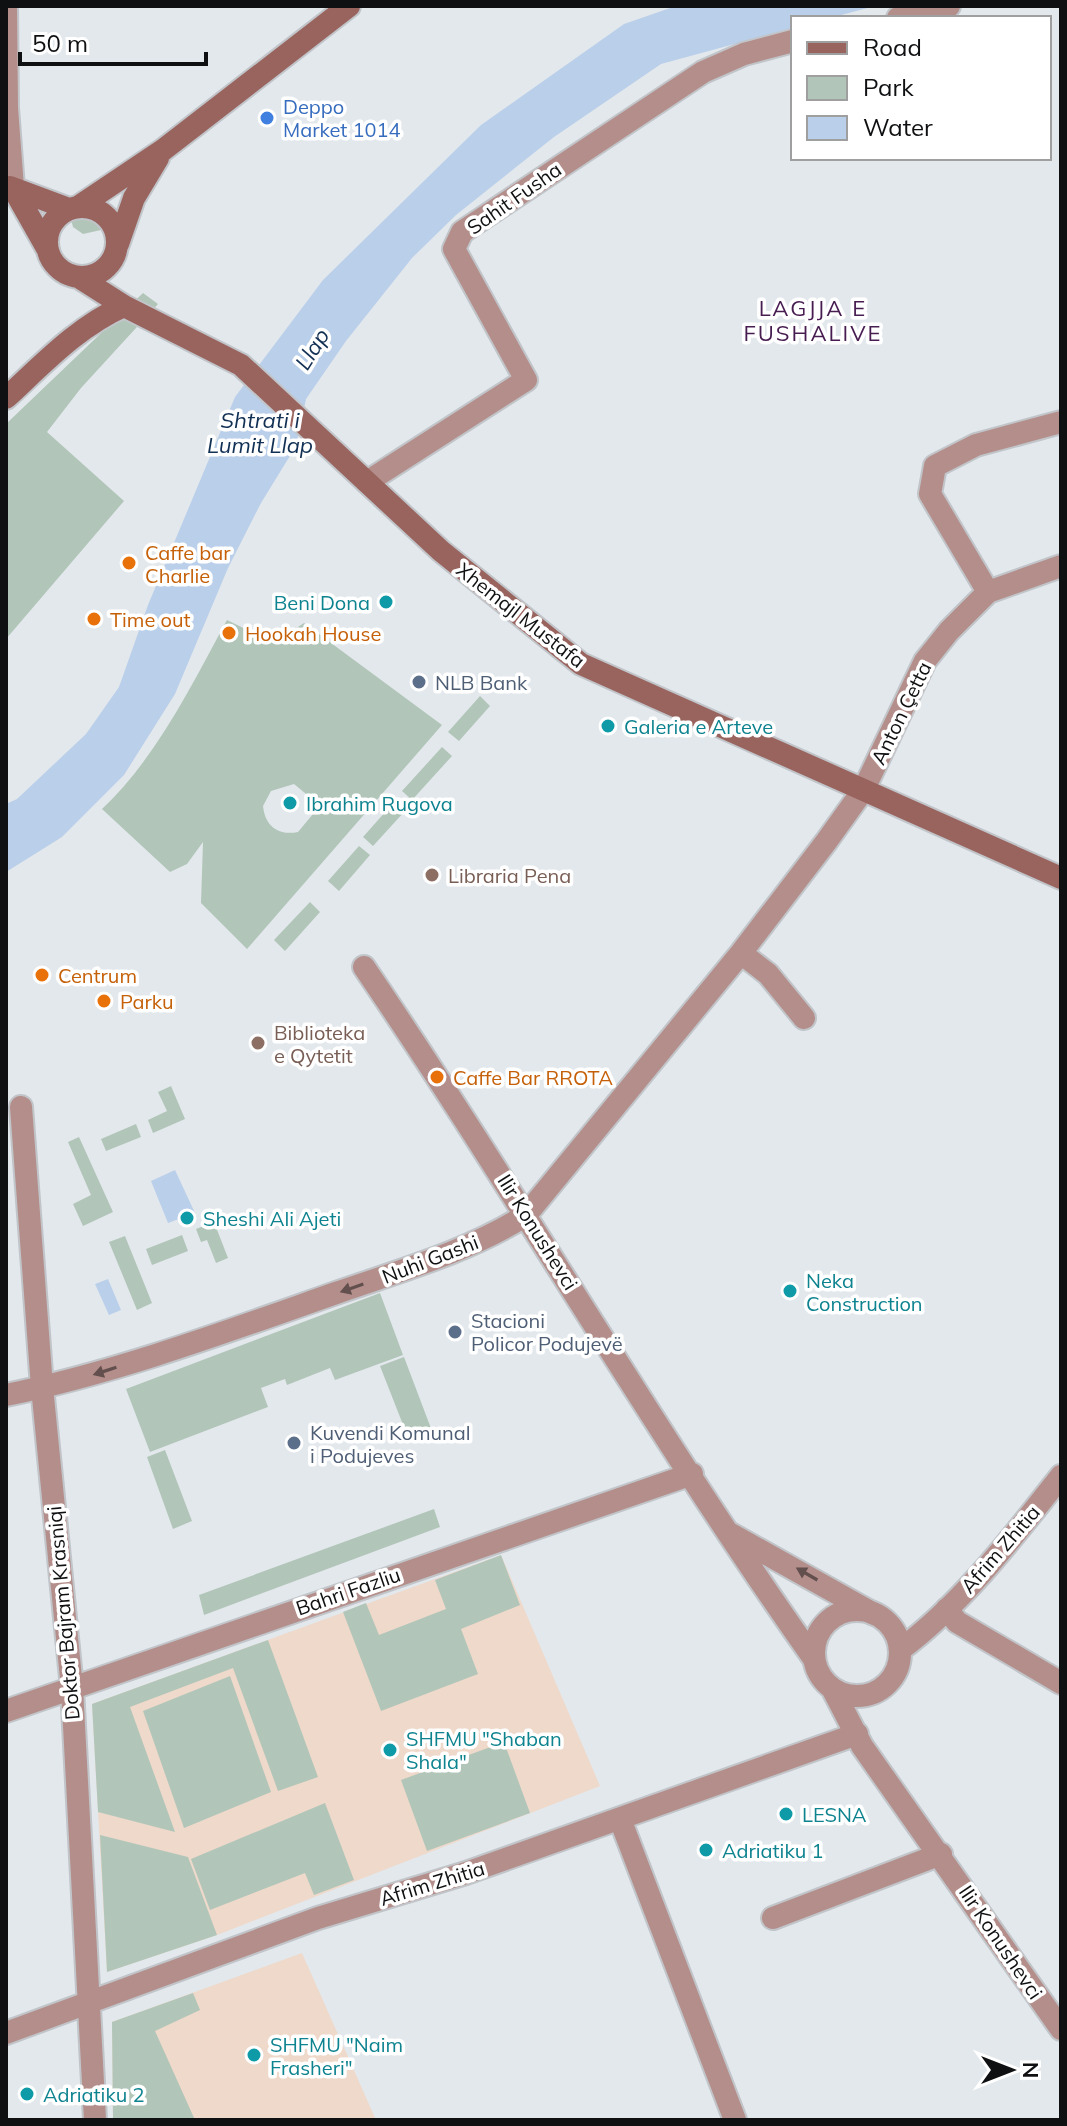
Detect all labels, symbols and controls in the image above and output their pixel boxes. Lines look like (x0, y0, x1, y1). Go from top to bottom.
scale bar (20, 16, 206, 66)
legend (791, 16, 1051, 160)
text: 50 m (32, 28, 88, 58)
text: Road (863, 32, 922, 62)
text: Park (863, 72, 914, 102)
place label: Deppo Market 1014 (283, 94, 401, 142)
marker: Deppo Market 1014 (258, 109, 276, 127)
text: Water (863, 112, 933, 142)
street label: Sahit Fusha (462, 156, 566, 240)
district label: LAGJJA E FUSHALIVE (743, 294, 883, 347)
water label: Llap (289, 323, 335, 375)
water label: Shtrati i Lumit Llap (207, 406, 313, 459)
place label: Caffe bar Charlie (145, 540, 231, 588)
marker: Caffe bar Charlie (120, 554, 138, 572)
street label: Xhemajl Mustafa (452, 557, 590, 673)
place label: Beni Dona (274, 590, 370, 615)
marker: Beni Dona (377, 593, 395, 611)
place label: Time out (110, 607, 190, 632)
marker: Time out (85, 610, 103, 628)
place label: Hookah House (245, 621, 381, 646)
marker: Hookah House (220, 624, 238, 642)
street label: Anton Çetta (865, 658, 937, 768)
place label: NLB Bank (435, 670, 528, 695)
marker: NLB Bank (410, 673, 428, 691)
place label: Galeria e Arteve (624, 714, 773, 739)
marker: Galeria e Arteve (599, 717, 617, 735)
place label: Ibrahim Rugova (306, 791, 453, 816)
marker: Ibrahim Rugova (281, 794, 299, 812)
place label: Libraria Pena (448, 863, 571, 888)
marker: Libraria Pena (423, 866, 441, 884)
place label: Centrum (58, 963, 137, 988)
marker: Centrum (33, 966, 51, 984)
place label: Parku (120, 989, 174, 1014)
marker: Parku (95, 992, 113, 1010)
place label: Biblioteka e Qytetit (274, 1020, 365, 1068)
marker: Biblioteka e Qytetit (249, 1034, 267, 1052)
place label: Caffe Bar RROTA (453, 1065, 613, 1090)
marker: Caffe Bar RROTA (428, 1068, 446, 1086)
street label: Ilir Konushevci (492, 1169, 584, 1295)
place label: Sheshi Ali Ajeti (203, 1206, 341, 1231)
marker: Sheshi Ali Ajeti (178, 1209, 196, 1227)
street label: Nuhi Gashi (378, 1229, 482, 1289)
place label: Neka Construction (806, 1268, 923, 1316)
one-way arrow (339, 1282, 363, 1294)
marker: Neka Construction (781, 1282, 799, 1300)
place label: Stacioni Policor Podujevë (471, 1308, 623, 1356)
marker: Stacioni Policor Podujevë (446, 1323, 464, 1341)
one-way arrow (93, 1365, 117, 1377)
place label: Kuvendi Komunal i Podujeves (310, 1420, 471, 1468)
marker: Kuvendi Komunal i Podujeves (285, 1434, 303, 1452)
street label: Afrim Zhitia (955, 1500, 1045, 1598)
street label: Doktor Bajram Krasniqi (41, 1505, 85, 1721)
street label: Bahri Fazliu (292, 1561, 404, 1621)
one-way arrow (796, 1567, 818, 1581)
place label: SHFMU "Shaban Shala" (406, 1726, 562, 1774)
marker: SHFMU "Shaban Shala" (381, 1741, 399, 1759)
place label: LESNA (802, 1802, 867, 1827)
marker: LESNA (777, 1805, 795, 1823)
place label: Adriatiku 1 (722, 1838, 823, 1863)
marker: Adriatiku 1 (697, 1841, 715, 1859)
street label: Afrim Zhitia (377, 1855, 487, 1911)
street label: Ilir Konushevci (954, 1880, 1048, 2004)
north arrow (971, 2030, 1051, 2110)
place label: SHFMU "Naim Frasheri" (270, 2032, 403, 2080)
marker: SHFMU "Naim Frasheri" (245, 2046, 263, 2064)
text: N (1017, 2062, 1045, 2078)
place label: Adriatiku 2 (43, 2082, 144, 2107)
marker: Adriatiku 2 (18, 2085, 36, 2103)

